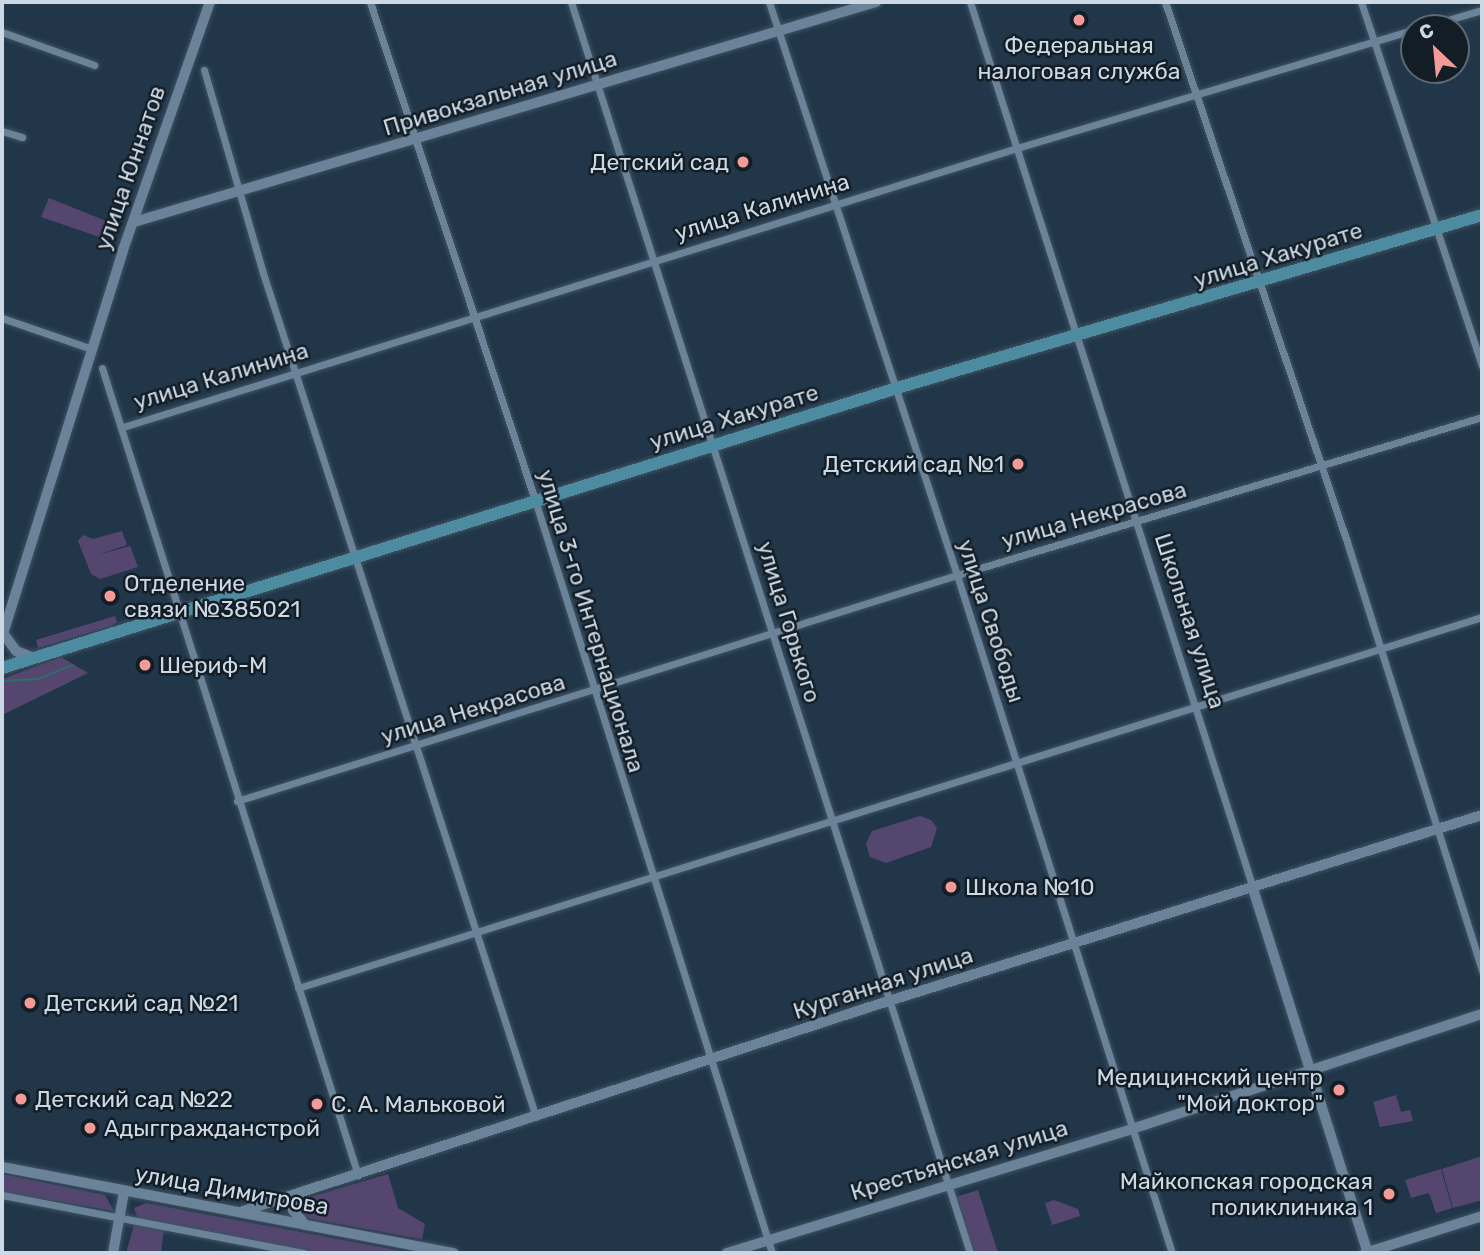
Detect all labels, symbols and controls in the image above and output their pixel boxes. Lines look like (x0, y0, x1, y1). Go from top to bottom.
marker: Федеральная налоговая служба (1071, 12, 1087, 28)
north arrow (1400, 14, 1470, 84)
text: С (1415, 18, 1437, 45)
place label: Федеральная налоговая служба (978, 31, 1180, 85)
street label: Привокзальная улица (380, 44, 620, 142)
street label: улица Юннатов (89, 82, 171, 254)
place label: Детский сад (590, 148, 729, 176)
marker: Детский сад (735, 154, 751, 170)
street label: улица Калинина (671, 167, 853, 247)
street label: улица Хакурате (1190, 216, 1366, 294)
street label: улица Калинина (130, 336, 312, 416)
street label: улица Хакурате (646, 378, 822, 456)
place label: Детский сад №1 (823, 450, 1004, 478)
marker: Детский сад №1 (1010, 456, 1026, 472)
street label: улица 3-го Интернационала (532, 466, 650, 776)
street label: улица Некрасова (998, 475, 1190, 555)
street label: Школьная улица (1149, 530, 1231, 712)
street label: улица Свободы (952, 536, 1030, 706)
street label: улица Горького (751, 538, 827, 706)
place label: Отделение связи №385021 (124, 569, 300, 623)
marker: Отделение связи №385021 (102, 588, 118, 604)
place label: Шериф-М (159, 651, 267, 679)
marker: Шериф-М (137, 657, 153, 673)
street label: улица Некрасова (377, 668, 569, 750)
place label: Школа №10 (965, 873, 1095, 901)
marker: Школа №10 (943, 879, 959, 895)
street label: Курганная улица (790, 941, 976, 1025)
place label: Детский сад №21 (44, 989, 238, 1017)
marker: Детский сад №21 (22, 995, 38, 1011)
place label: Медицинский центр "Мой доктор" (1097, 1063, 1323, 1117)
marker: Медицинский центр "Мой доктор" (1329, 1080, 1349, 1100)
place label: Детский сад №22 (35, 1085, 233, 1113)
place label: С. А. Мальковой (331, 1090, 505, 1118)
marker: Детский сад №22 (13, 1091, 29, 1107)
marker: С. А. Мальковой (309, 1096, 325, 1112)
place label: Адыггражданстрой (104, 1114, 320, 1142)
street label: Крестьянская улица (847, 1114, 1071, 1206)
marker: Адыггражданстрой (82, 1120, 98, 1136)
street label: улица Димитрова (133, 1159, 331, 1221)
place label: Майкопская городская поликлиника 1 (1120, 1167, 1373, 1221)
marker: Майкопская городская поликлиника 1 (1379, 1184, 1399, 1204)

